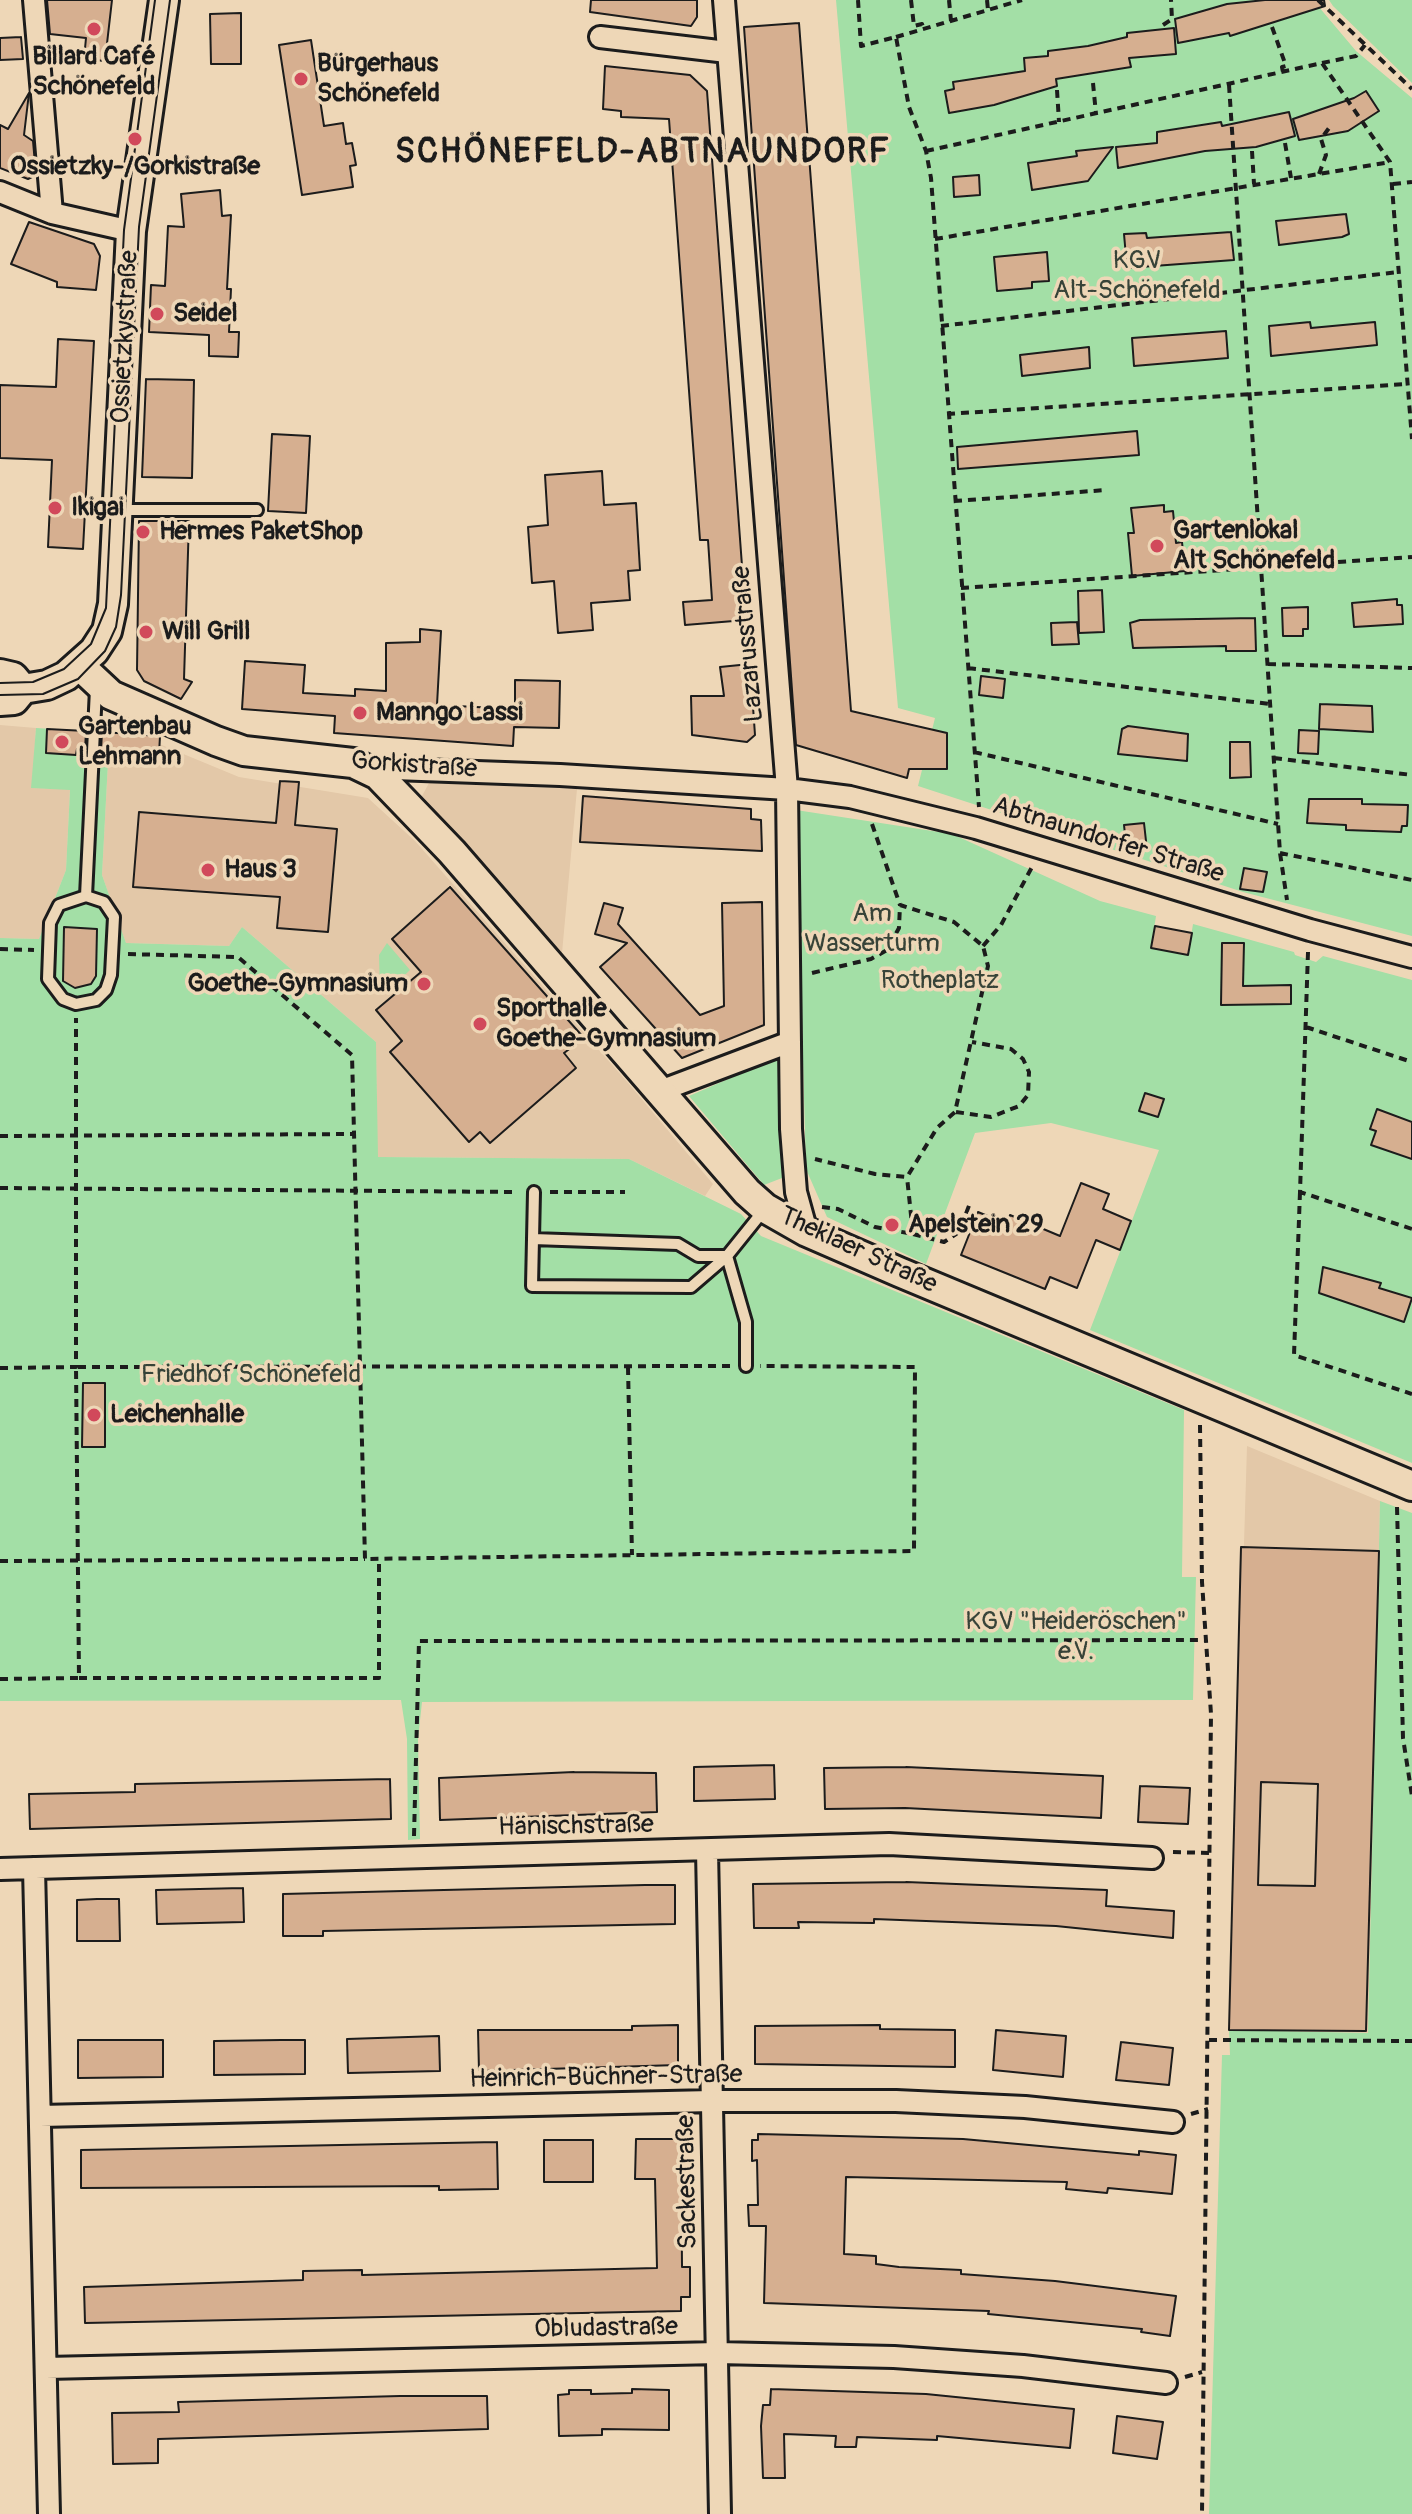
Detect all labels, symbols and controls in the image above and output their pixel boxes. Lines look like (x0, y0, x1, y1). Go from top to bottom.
marker: Billard Café Schönefeld (85, 20, 103, 38)
place label: Billard Café Schönefeld (32, 41, 156, 102)
place label: Bürgerhaus Schönefeld (317, 48, 440, 110)
marker: Bürgerhaus Schönefeld (292, 70, 310, 88)
marker: Ossietzky-/Gorkistraße (126, 130, 144, 148)
district label: SCHÖNEFELD-ABTNAUNDORF (395, 133, 891, 173)
place label: Ossietzky-/Gorkistraße (10, 151, 260, 183)
park label: KGV Alt-Schönefeld (1053, 245, 1221, 306)
street label: Ossietzkystraße (106, 249, 146, 425)
place label: Seidel (173, 298, 238, 330)
marker: Seidel (148, 305, 166, 323)
place label: Ikigai (71, 492, 124, 524)
marker: Ikigai (46, 499, 64, 517)
place label: Gartenlokal Alt Schönefeld (1173, 515, 1335, 576)
place label: Hermes PaketShop (159, 516, 363, 548)
marker: Hermes PaketShop (134, 523, 152, 541)
marker: Gartenlokal Alt Schönefeld (1148, 537, 1166, 555)
street label: Lazarusstraße (727, 565, 771, 723)
place label: Will Grill (162, 616, 250, 648)
marker: Will Grill (137, 623, 155, 641)
place label: Manngo Lassi (376, 697, 523, 729)
marker: Manngo Lassi (351, 704, 369, 722)
place label: Gartenbau Lehmann (78, 711, 192, 772)
marker: Gartenbau Lehmann (53, 733, 71, 751)
street label: Gorkistraße (350, 746, 478, 786)
street label: Abtnaundorfer Straße (988, 791, 1228, 891)
place label: Haus 3 (224, 854, 297, 886)
marker: Haus 3 (199, 861, 217, 879)
park label: Am Wasserturm (804, 898, 940, 960)
park label: Rotheplatz (881, 965, 999, 997)
place label: Goethe-Gymnasium (188, 968, 408, 1000)
marker: Goethe-Gymnasium (415, 975, 433, 993)
place label: Sporthalle Goethe-Gymnasium (496, 993, 716, 1054)
marker: Sporthalle Goethe-Gymnasium (471, 1015, 489, 1033)
street label: Theklaer Straße (774, 1201, 942, 1301)
place label: Apelstein 29 (908, 1209, 1044, 1241)
marker: Apelstein 29 (883, 1216, 901, 1234)
park label: Friedhof Schönefeld (141, 1359, 361, 1391)
place label: Leichenhalle (110, 1399, 244, 1431)
marker: Leichenhalle (85, 1406, 103, 1424)
park label: KGV "Heideröschen" e.V. (965, 1606, 1187, 1668)
street label: Hänischstraße (498, 1810, 654, 1844)
street label: Heinrich-Büchner-Straße (469, 2060, 743, 2096)
street label: Sackestraße (671, 2114, 705, 2250)
street label: Obludastraße (534, 2312, 678, 2346)

